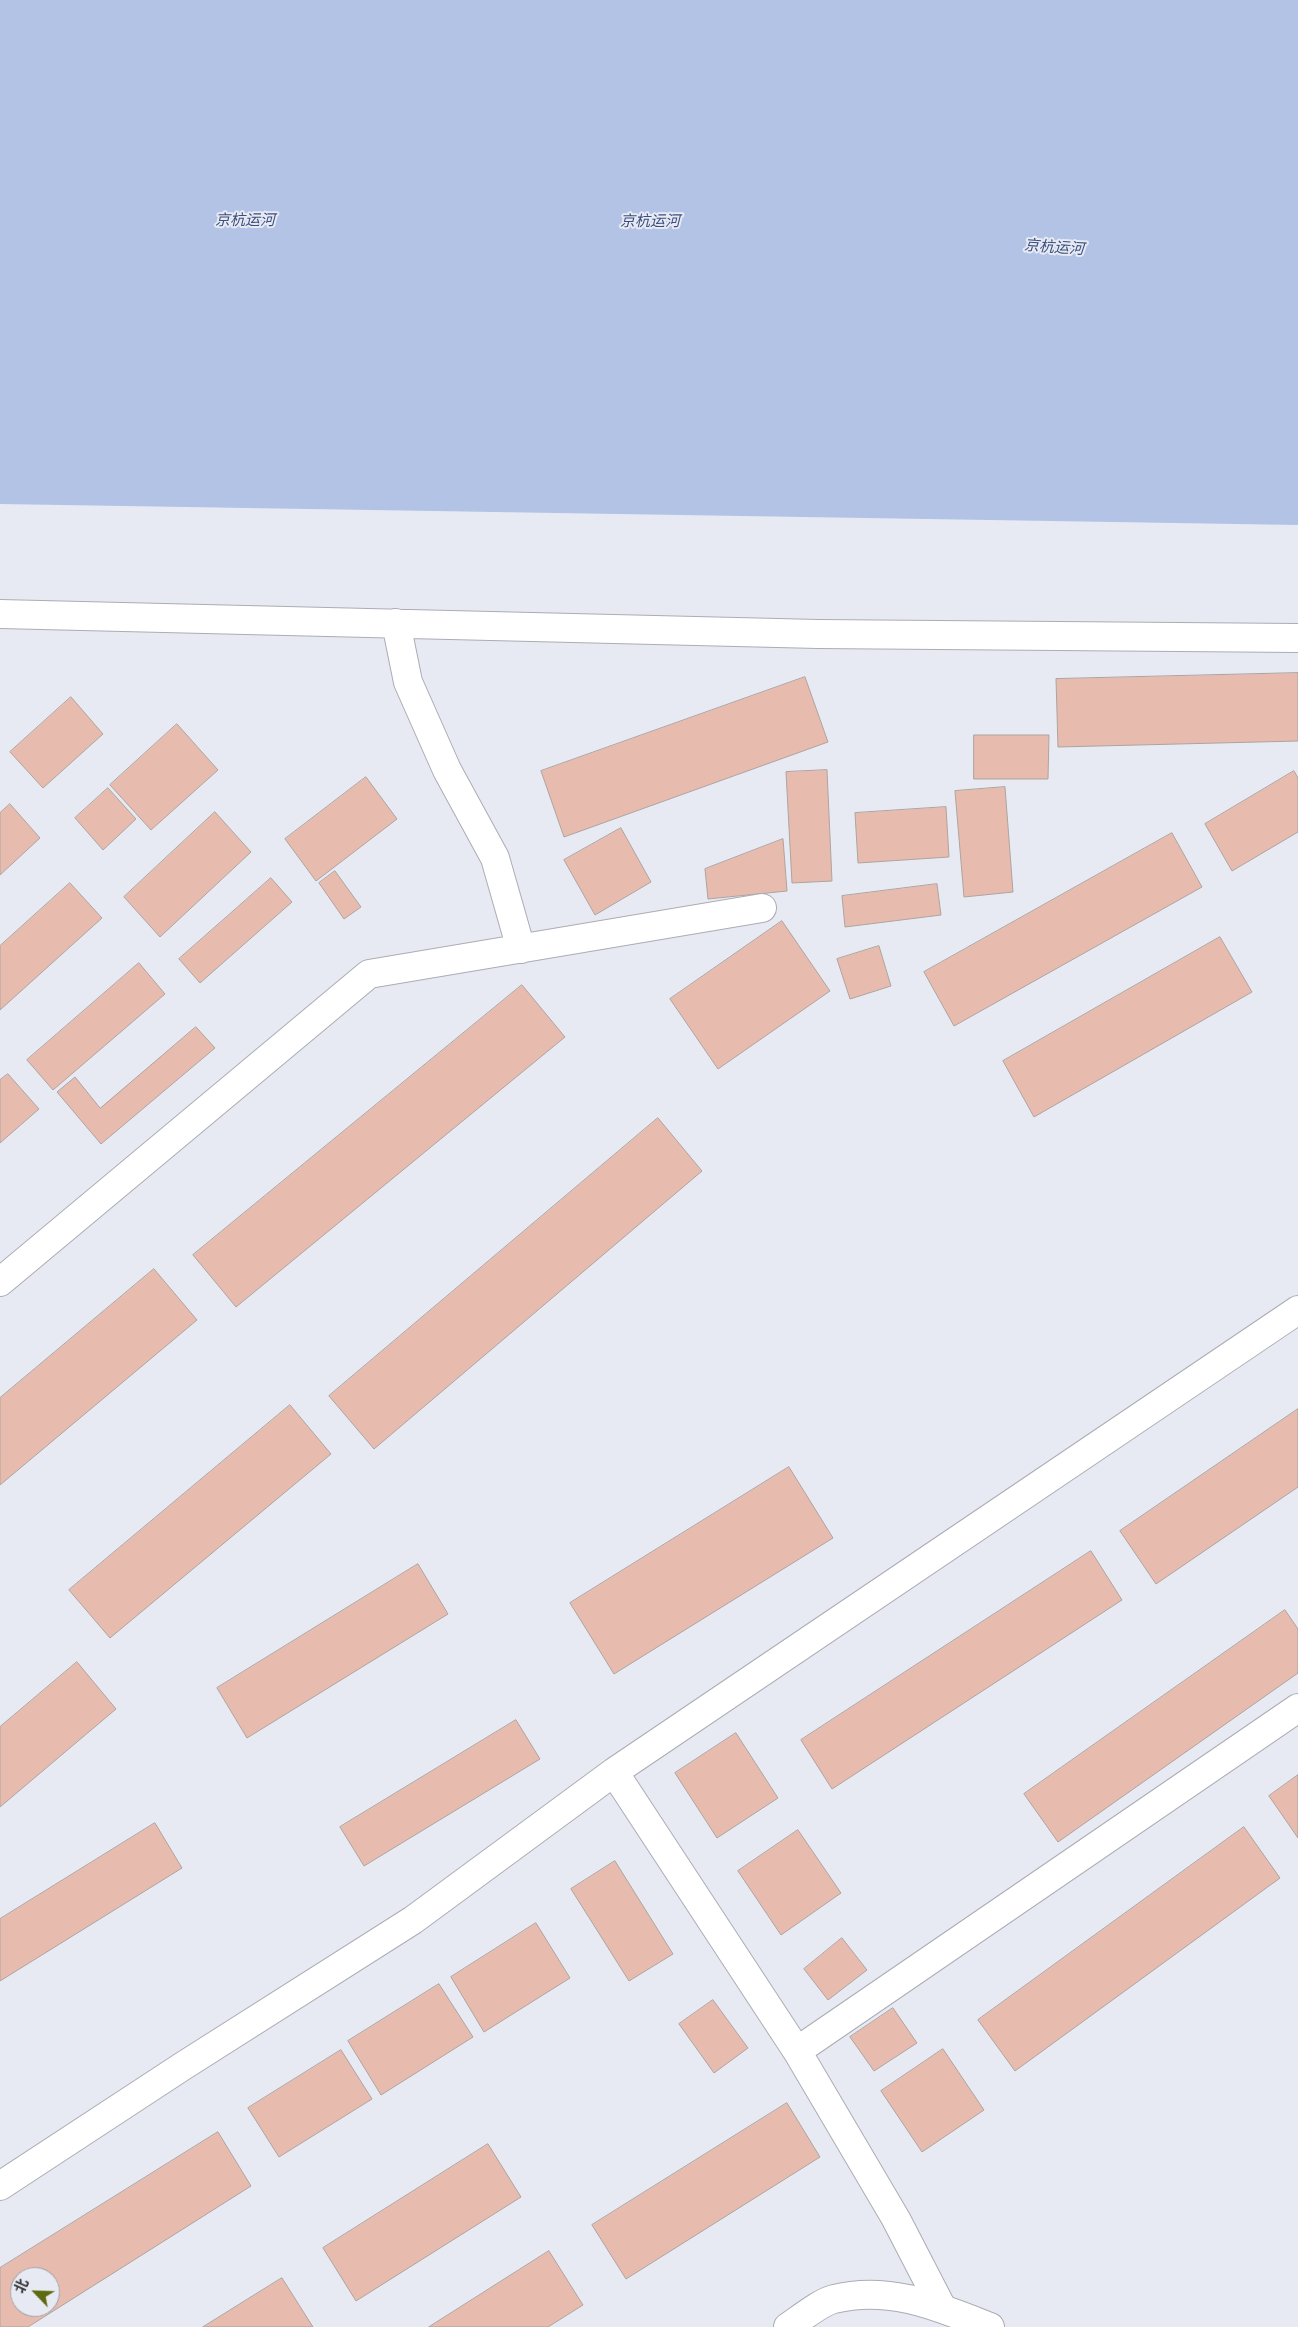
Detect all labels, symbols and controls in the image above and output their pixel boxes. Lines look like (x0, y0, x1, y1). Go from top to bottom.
water label: 京杭运河 (215, 212, 275, 230)
water label: 京杭运河 (620, 213, 680, 231)
water label: 京杭运河 (1023, 237, 1085, 259)
north arrow (10, 2267, 60, 2317)
text: 北 (11, 2276, 32, 2296)

